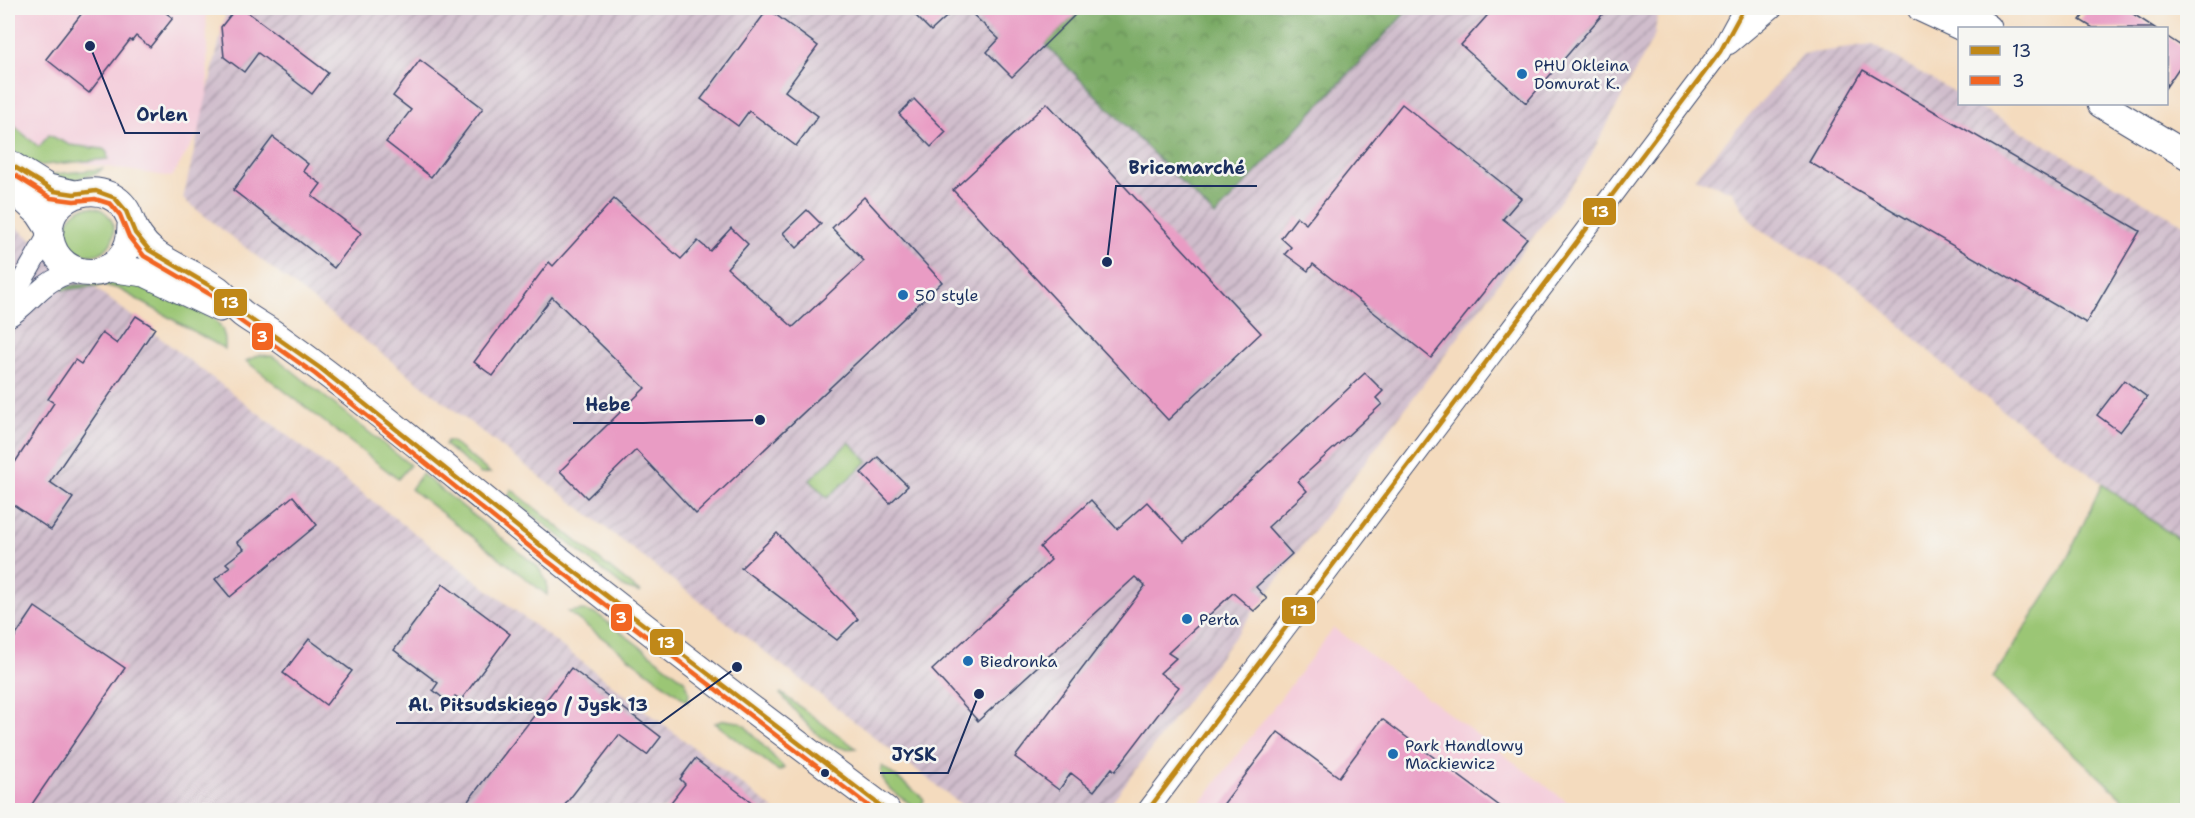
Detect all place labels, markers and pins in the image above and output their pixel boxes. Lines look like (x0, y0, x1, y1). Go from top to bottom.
place label: PHU Okleina Domurat K. (1534, 55, 1629, 94)
marker: PHU Okleina Domurat K. (1515, 67, 1529, 81)
callout: Orlen (125, 97, 200, 133)
callout: Bricomarché (1116, 150, 1257, 186)
place label: 50 style (915, 285, 979, 306)
marker: 50 style (896, 288, 910, 302)
callout: Hebe (573, 387, 643, 423)
place label: Perła (1199, 609, 1239, 630)
marker: Perła (1180, 612, 1194, 626)
place label: Biedronka (980, 651, 1058, 672)
marker: Biedronka (961, 654, 975, 668)
callout: Al. Piłsudskiego / Jysk 13 (396, 687, 660, 723)
place label: Park Handlowy Mackiewicz (1405, 735, 1523, 774)
callout: JYSK (880, 737, 948, 773)
marker: Park Handlowy Mackiewicz (1386, 747, 1400, 761)
unlabelled marker (819, 767, 831, 779)

